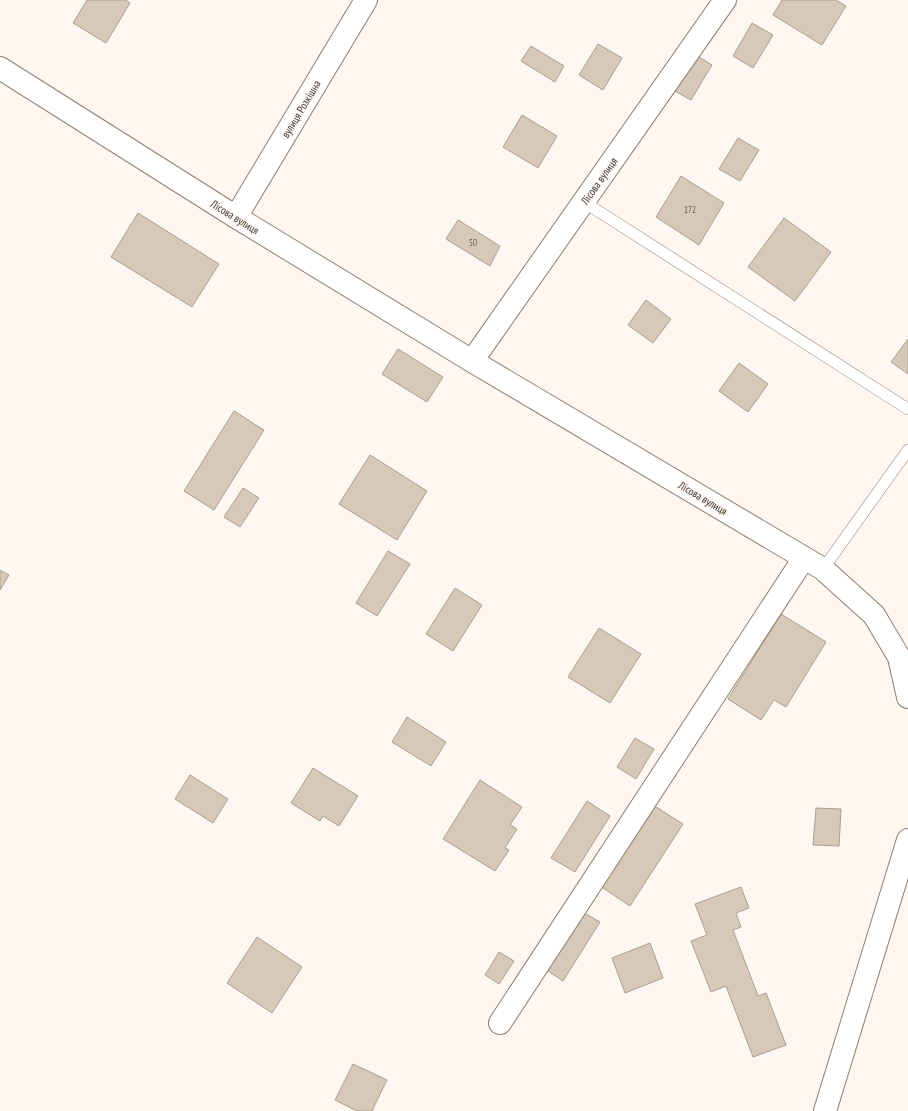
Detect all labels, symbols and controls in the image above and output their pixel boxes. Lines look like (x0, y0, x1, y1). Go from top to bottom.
street label: вулиця Розкішна (278, 78, 324, 140)
street label: Лісова вулиця (577, 155, 620, 208)
street label: Лісова вулиця (207, 196, 262, 237)
house number: 172 (684, 204, 696, 215)
house number: 50 (469, 237, 477, 248)
street label: Лісова вулиця (675, 477, 730, 518)

